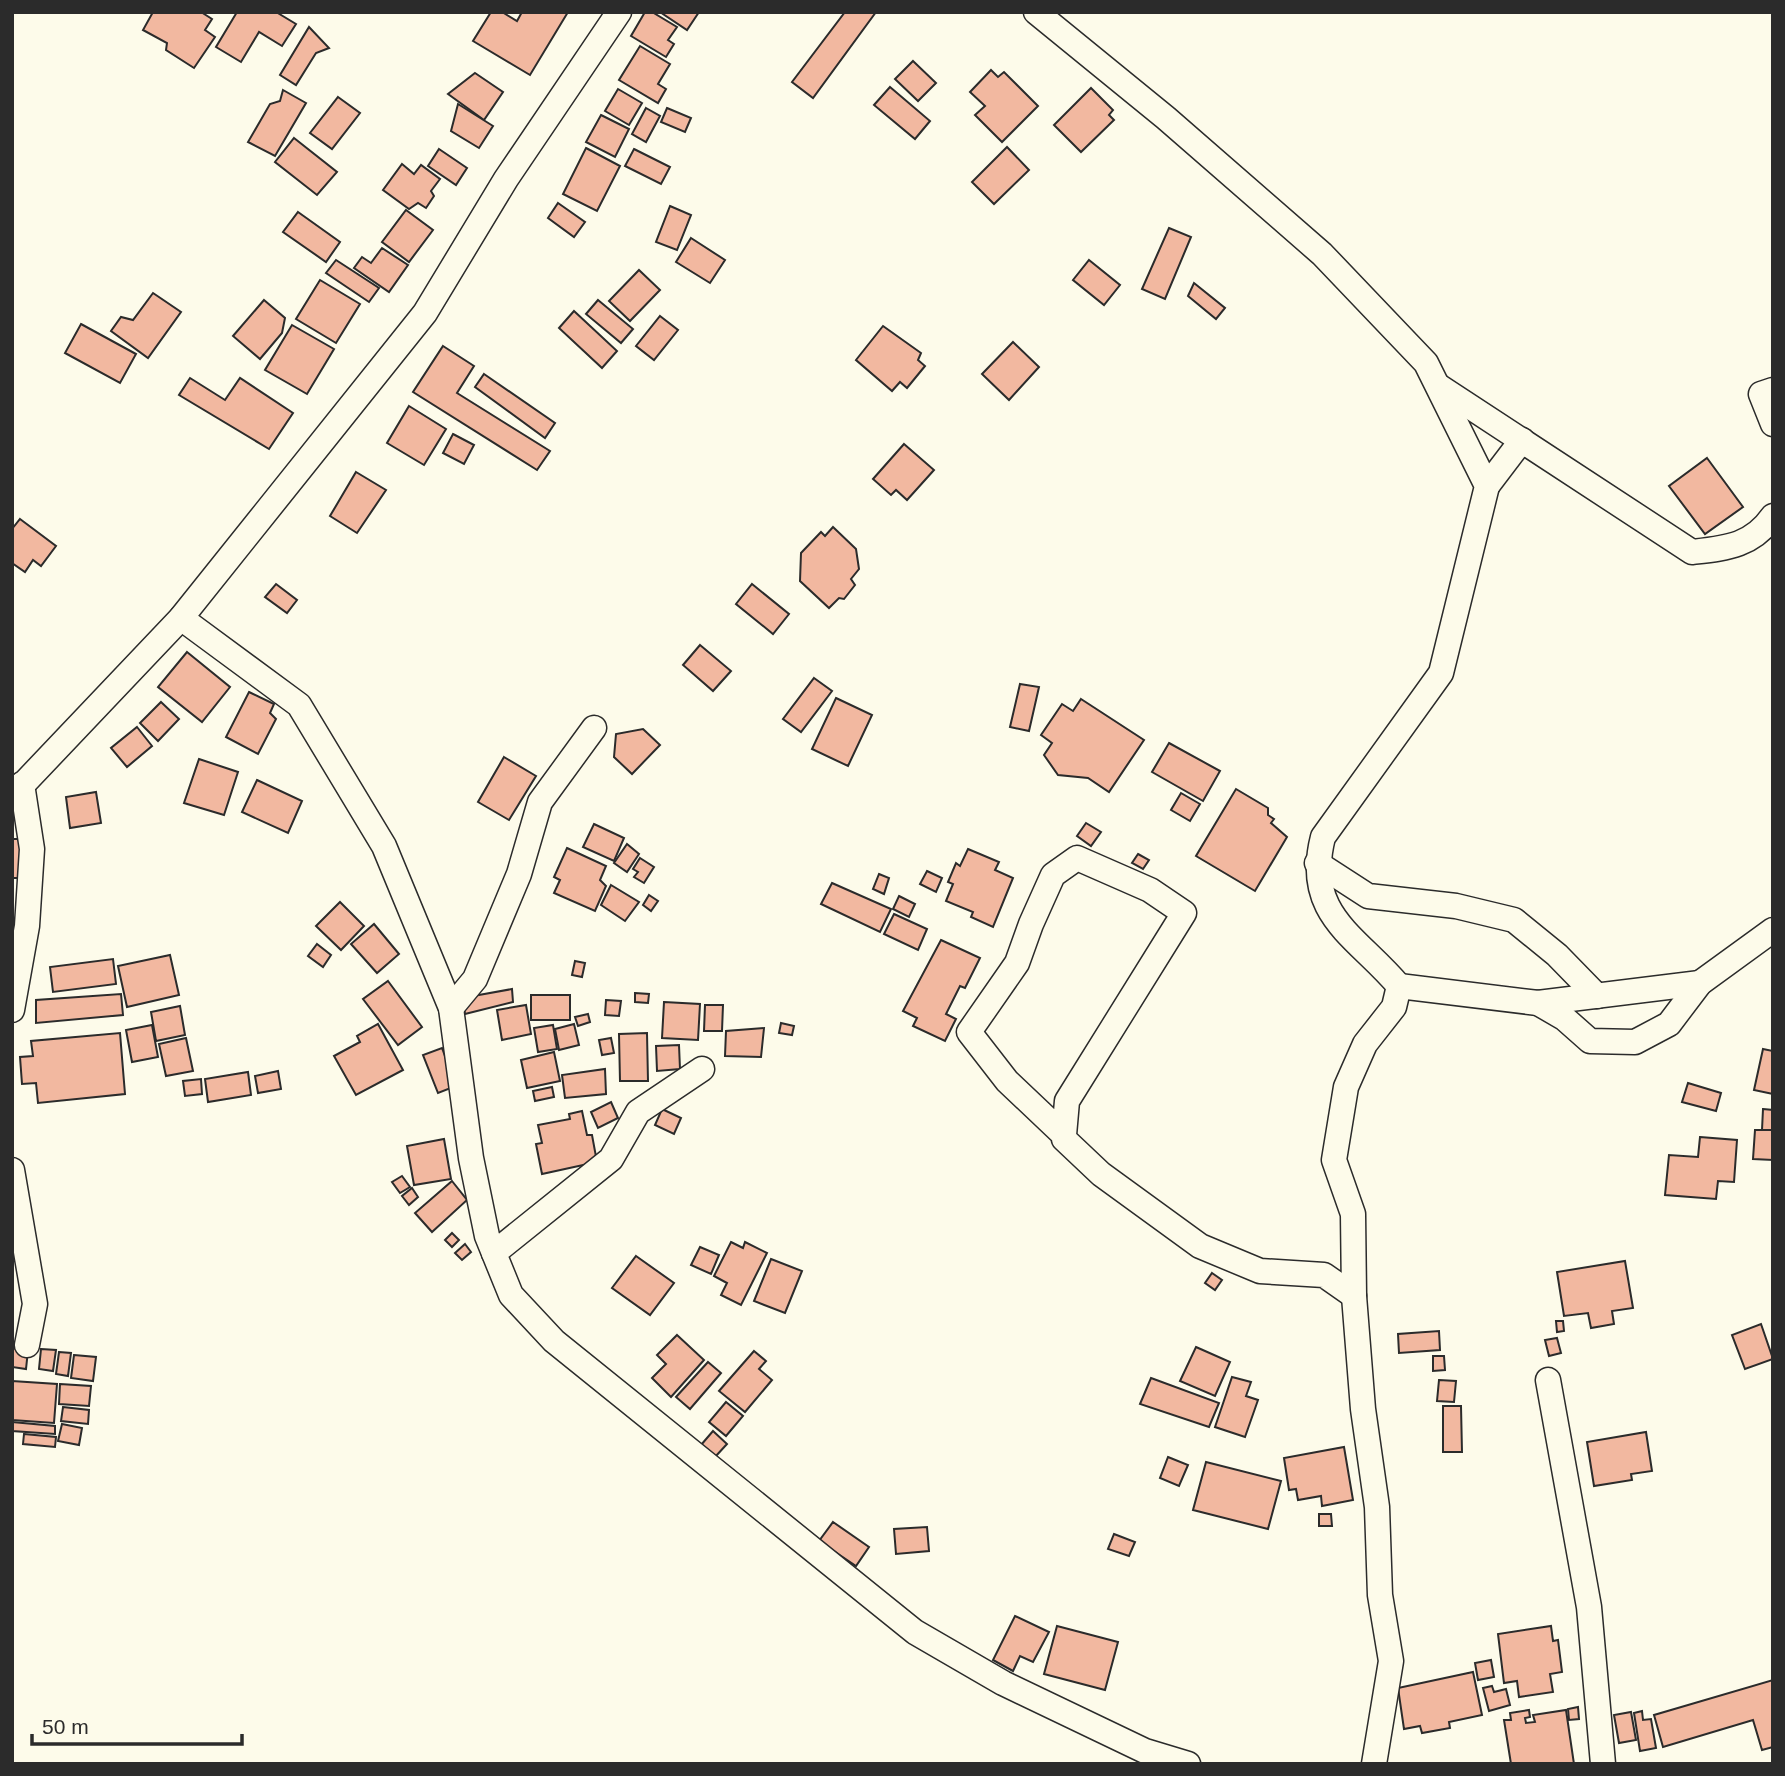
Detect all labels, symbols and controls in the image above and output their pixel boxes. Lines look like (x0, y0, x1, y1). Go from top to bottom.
scale bar (32, 1702, 242, 1746)
text: 50 m (42, 1715, 89, 1738)

